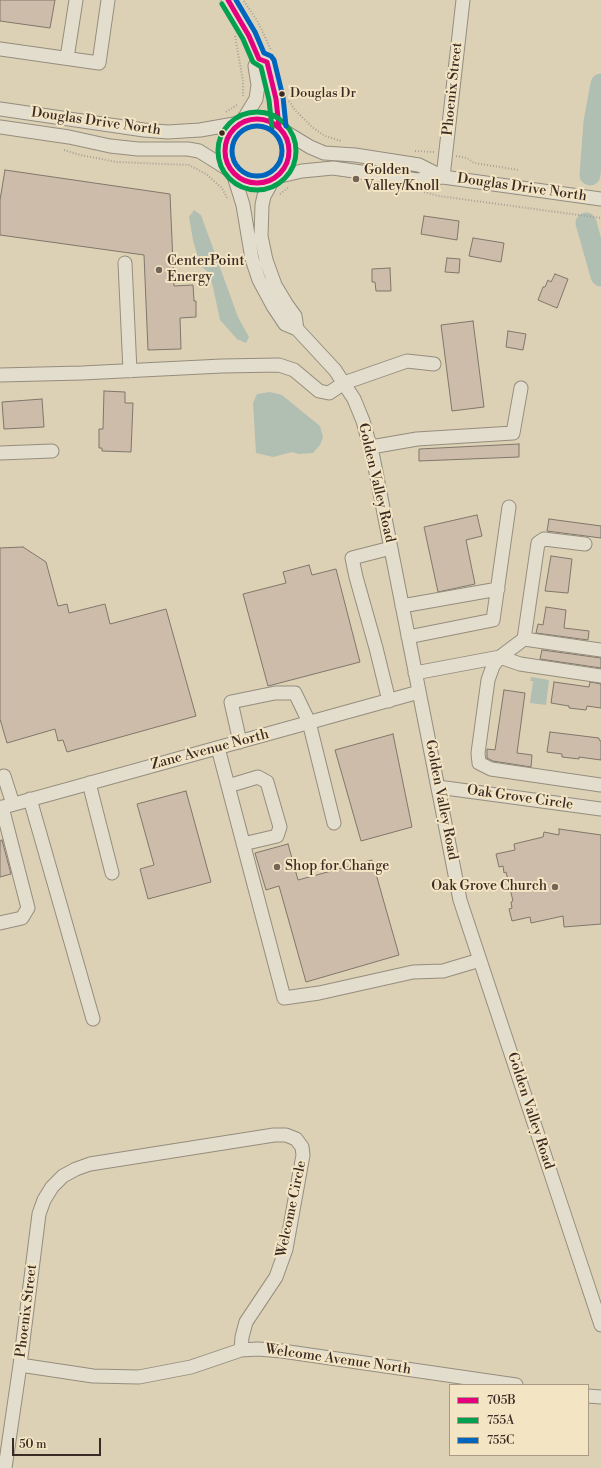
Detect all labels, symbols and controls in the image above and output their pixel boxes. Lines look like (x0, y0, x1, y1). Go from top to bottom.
street label: Phoenix Street (440, 41, 466, 137)
place label: Douglas Dr (290, 86, 356, 102)
marker: Douglas Dr (277, 89, 287, 99)
street label: Douglas Drive North (30, 105, 162, 139)
unlabelled marker (217, 128, 227, 138)
place label: Golden Valley/Knoll (364, 163, 439, 196)
street label: Douglas Drive North (456, 171, 588, 205)
marker: Golden Valley/Knoll (351, 174, 361, 184)
place label: CenterPoint Energy (167, 254, 244, 286)
marker: CenterPoint Energy (154, 265, 164, 275)
street label: Golden Valley Road (354, 422, 398, 544)
street label: Zane Avenue North (149, 726, 271, 774)
street label: Golden Valley Road (421, 739, 461, 861)
street label: Oak Grove Circle (466, 782, 574, 814)
place label: Shop for Change (285, 859, 389, 875)
marker: Shop for Change (272, 862, 282, 872)
place label: Oak Grove Church (431, 879, 547, 895)
marker: Oak Grove Church (550, 882, 560, 892)
street label: Golden Valley Road (503, 1050, 557, 1172)
street label: Welcome Circle (274, 1159, 310, 1259)
street label: Phoenix Street (13, 1263, 41, 1359)
street label: Welcome Avenue North (264, 1341, 412, 1379)
legend (449, 1384, 589, 1456)
text: 705B (487, 1393, 516, 1408)
text: 755A (487, 1413, 514, 1428)
scale bar (14, 1430, 103, 1456)
text: 755C (487, 1433, 514, 1448)
text: 50 m (19, 1437, 47, 1452)

